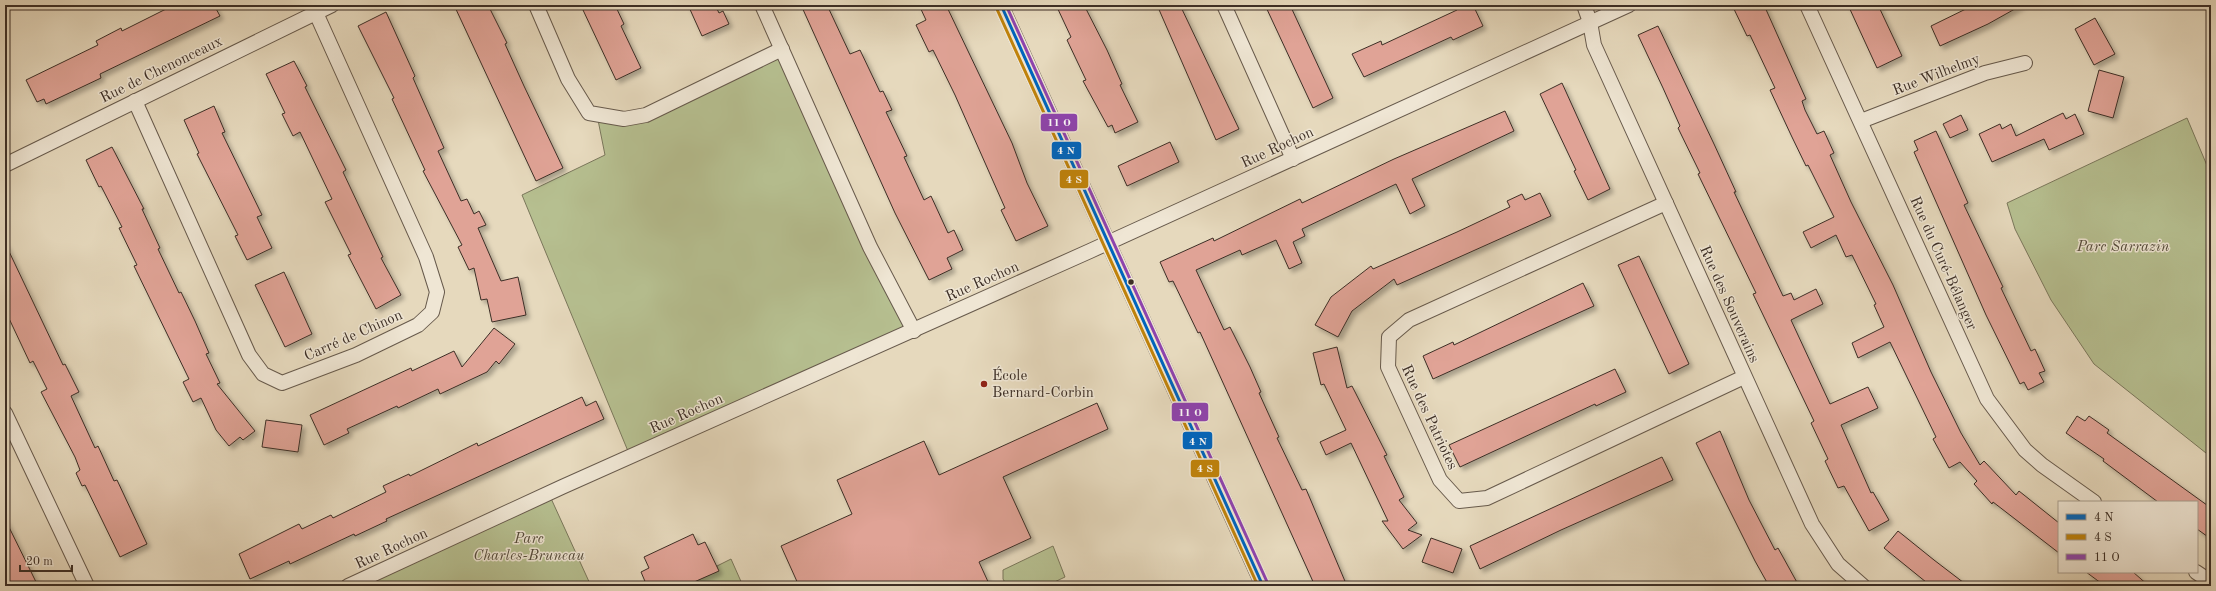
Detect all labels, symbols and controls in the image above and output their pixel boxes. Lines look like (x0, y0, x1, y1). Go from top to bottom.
street label: Rue de Chenonceaux (98, 34, 225, 107)
street label: Rue Wilhelmy (1891, 52, 1982, 99)
line badge: 11 O (1040, 113, 1078, 132)
text: 11 O (1047, 118, 1071, 129)
street label: Rue Rochon (1239, 125, 1316, 172)
line badge: 4 N (1051, 141, 1082, 160)
text: 4 N (1057, 146, 1076, 157)
line badge: 4 S (1059, 169, 1089, 189)
text: 4 S (1066, 175, 1082, 186)
street label: Rue du Curé-Bélanger (1906, 195, 1979, 333)
park label: Parc Sarrazin (2076, 240, 2170, 255)
street label: Rue des Souverains (1696, 244, 1761, 365)
street label: Rue Rochon (944, 260, 1021, 305)
unlabelled marker (1126, 277, 1136, 287)
street label: Carré de Chinon (302, 308, 405, 365)
street label: Rue des Patriotes (1398, 363, 1459, 472)
place label: École Bernard-Corbin (992, 366, 1094, 401)
marker: École Bernard-Corbin (979, 379, 989, 389)
street label: Rue Rochon (648, 392, 725, 437)
line badge: 11 O (1171, 402, 1209, 422)
text: 11 O (1178, 408, 1202, 419)
line badge: 4 N (1182, 431, 1213, 450)
text: 4 N (1189, 437, 1208, 448)
line badge: 4 S (1190, 459, 1220, 478)
text: 4 S (1197, 464, 1213, 475)
legend (2058, 501, 2198, 573)
text: 4 N (2094, 512, 2114, 524)
street label: Rue Rochon (353, 526, 430, 573)
park label: Parc Charles-Bruneau (473, 532, 585, 564)
text: 4 S (2094, 532, 2112, 544)
scale bar (20, 547, 72, 573)
text: 11 O (2094, 552, 2120, 564)
text: 20 m (26, 556, 53, 568)

